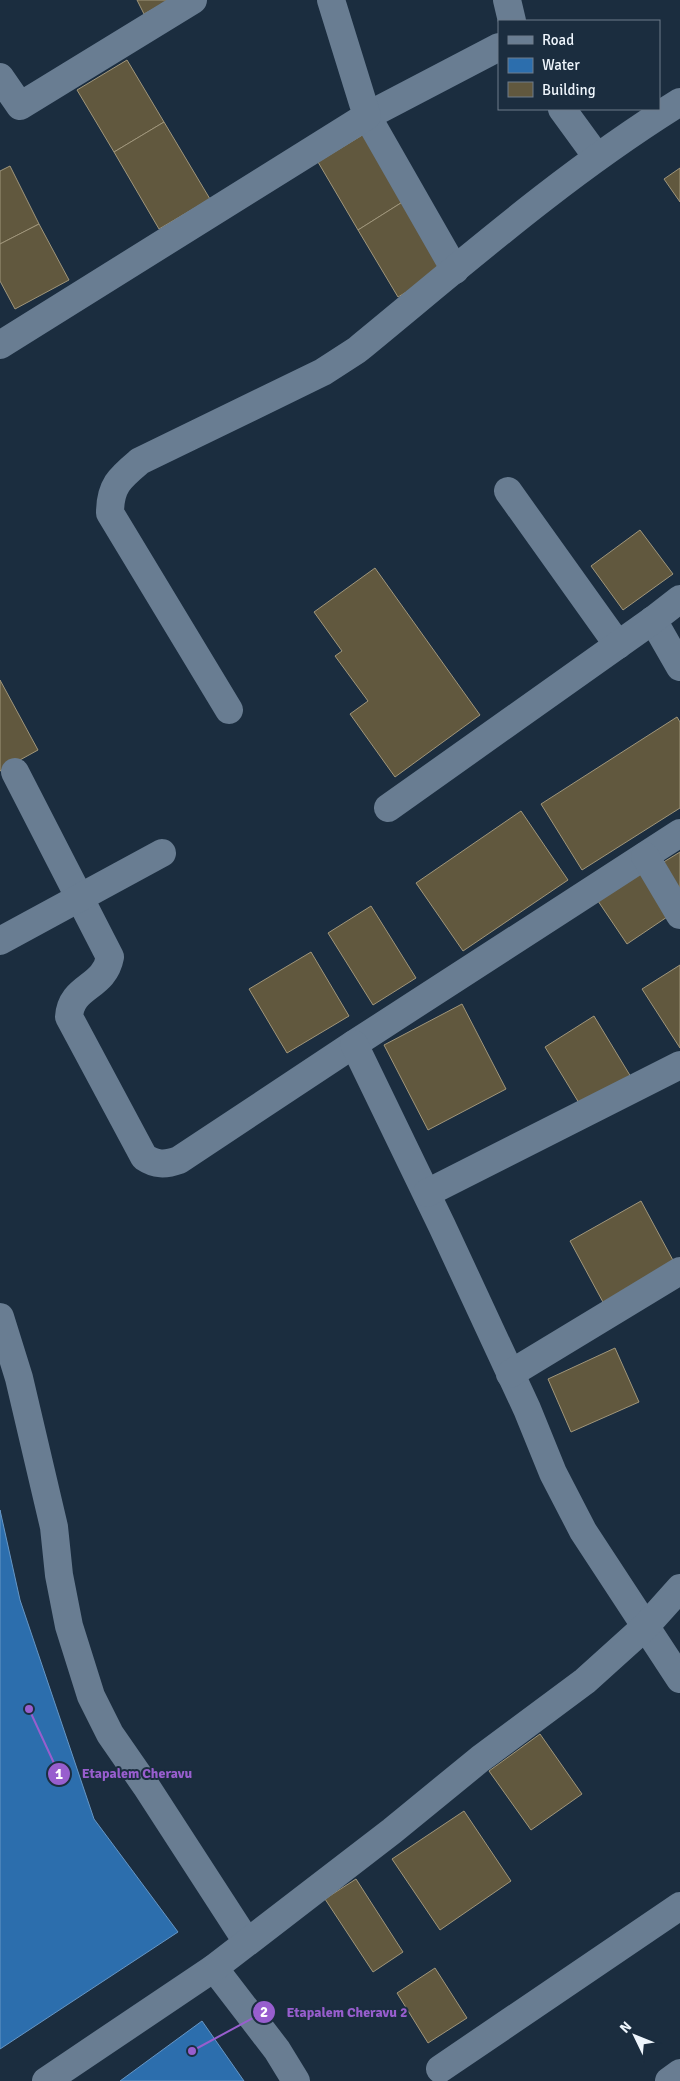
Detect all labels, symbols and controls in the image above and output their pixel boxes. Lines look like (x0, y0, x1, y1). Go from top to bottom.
legend (498, 20, 660, 110)
text: Road (542, 31, 574, 49)
text: Water (542, 56, 580, 74)
text: Building (542, 81, 596, 99)
callout: Etapalem Cheravu (46, 1759, 202, 1788)
text: 1 (55, 1765, 63, 1783)
text: Etapalem Cheravu (82, 1765, 193, 1782)
callout: Etapalem Cheravu 2 (251, 1997, 418, 2026)
text: 2 (260, 2003, 268, 2021)
text: Etapalem Cheravu 2 (286, 2004, 408, 2021)
north arrow (610, 2011, 660, 2061)
text: N (616, 2018, 635, 2037)

